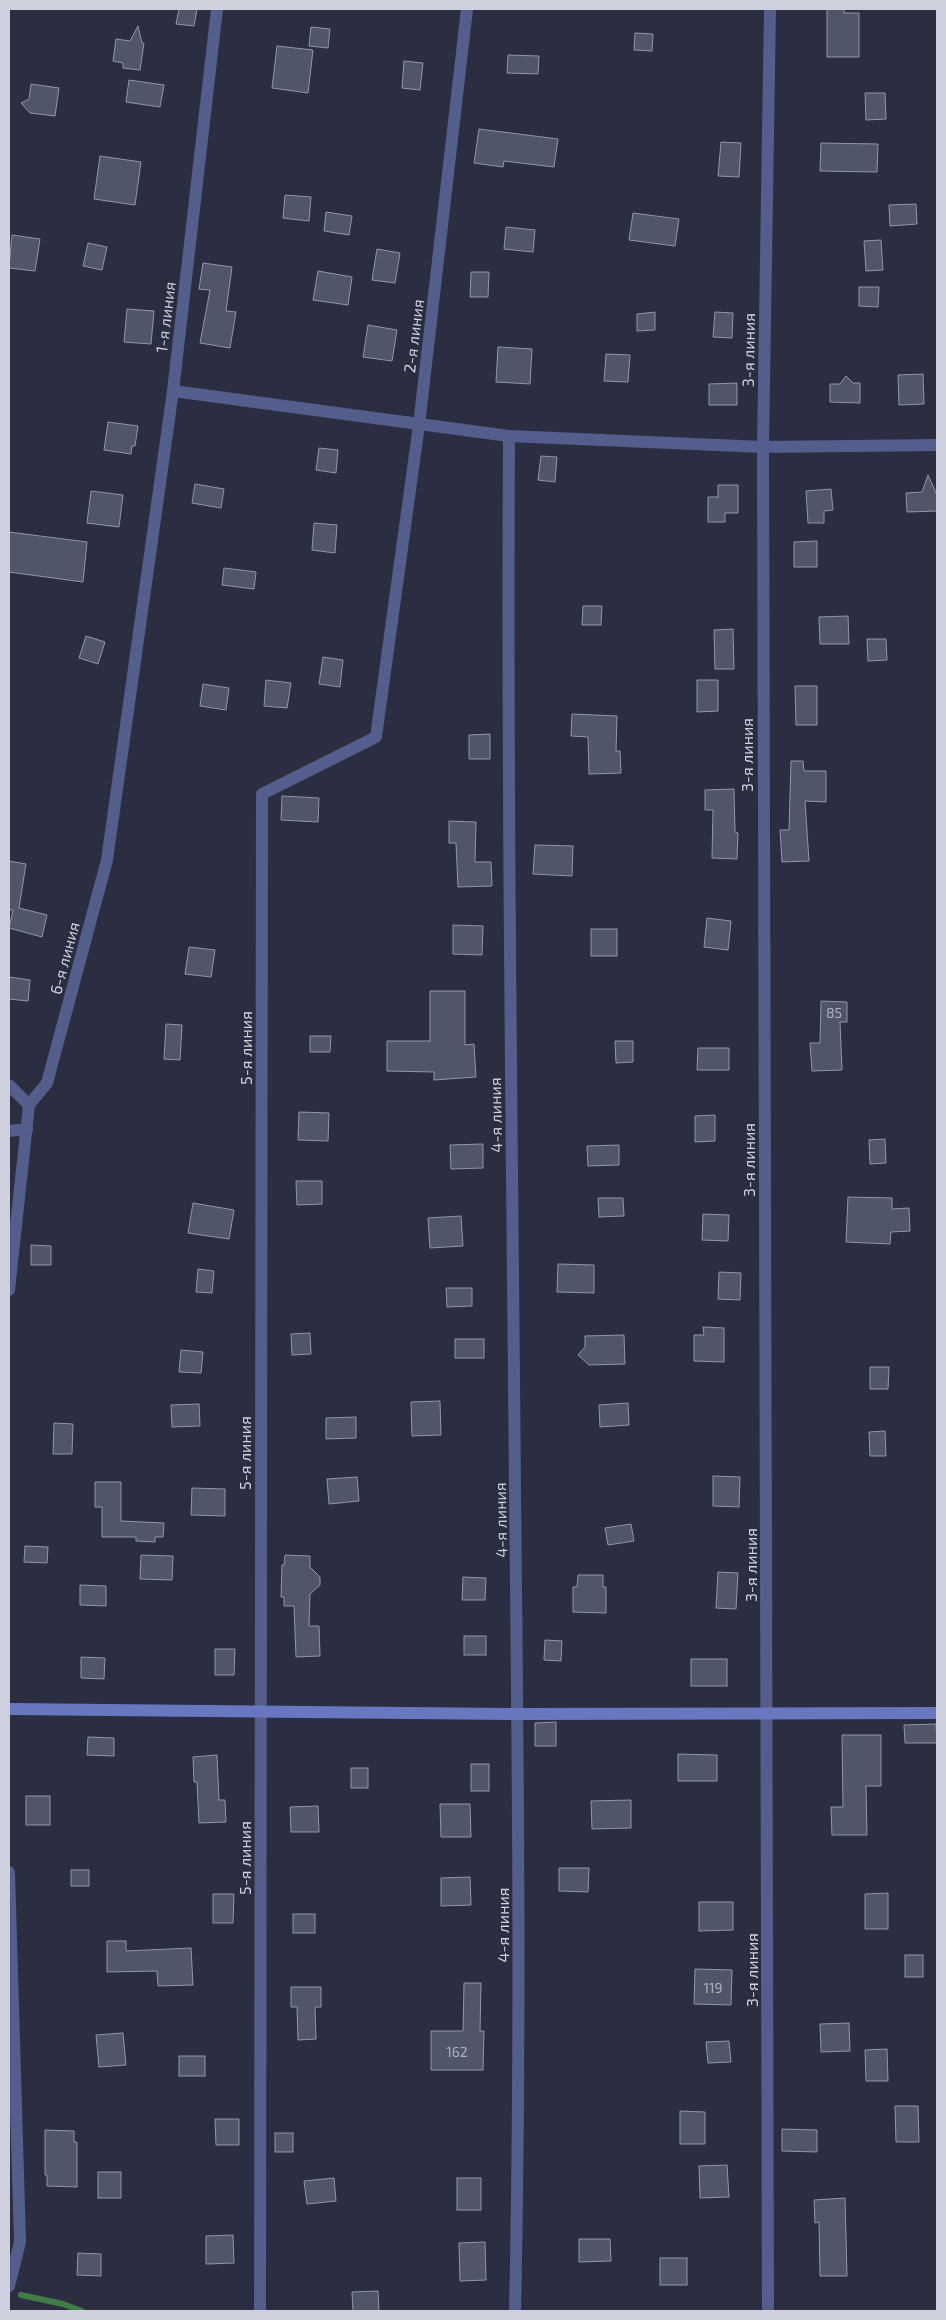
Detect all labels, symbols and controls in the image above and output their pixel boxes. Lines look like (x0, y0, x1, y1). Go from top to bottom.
street label: 1-я линия (151, 280, 179, 354)
street label: 2-я линия (399, 298, 427, 374)
street label: 3-я линия (738, 313, 758, 387)
street label: 3-я линия (737, 718, 756, 792)
street label: 6-я линия (45, 920, 83, 996)
house number: 85 (826, 1004, 842, 1021)
street label: 5-я линия (236, 1011, 255, 1085)
street label: 4-я линия (485, 1077, 505, 1153)
street label: 3-я линия (739, 1123, 758, 1197)
street label: 5-я линия (235, 1416, 254, 1490)
street label: 4-я линия (490, 1482, 510, 1558)
street label: 3-я линия (741, 1528, 760, 1602)
street label: 5-я линия (235, 1821, 254, 1895)
street label: 4-я линия (493, 1887, 512, 1963)
street label: 3-я линия (742, 1933, 761, 2007)
house number: 119 (703, 1979, 723, 1996)
house number: 162 (446, 2043, 468, 2060)

